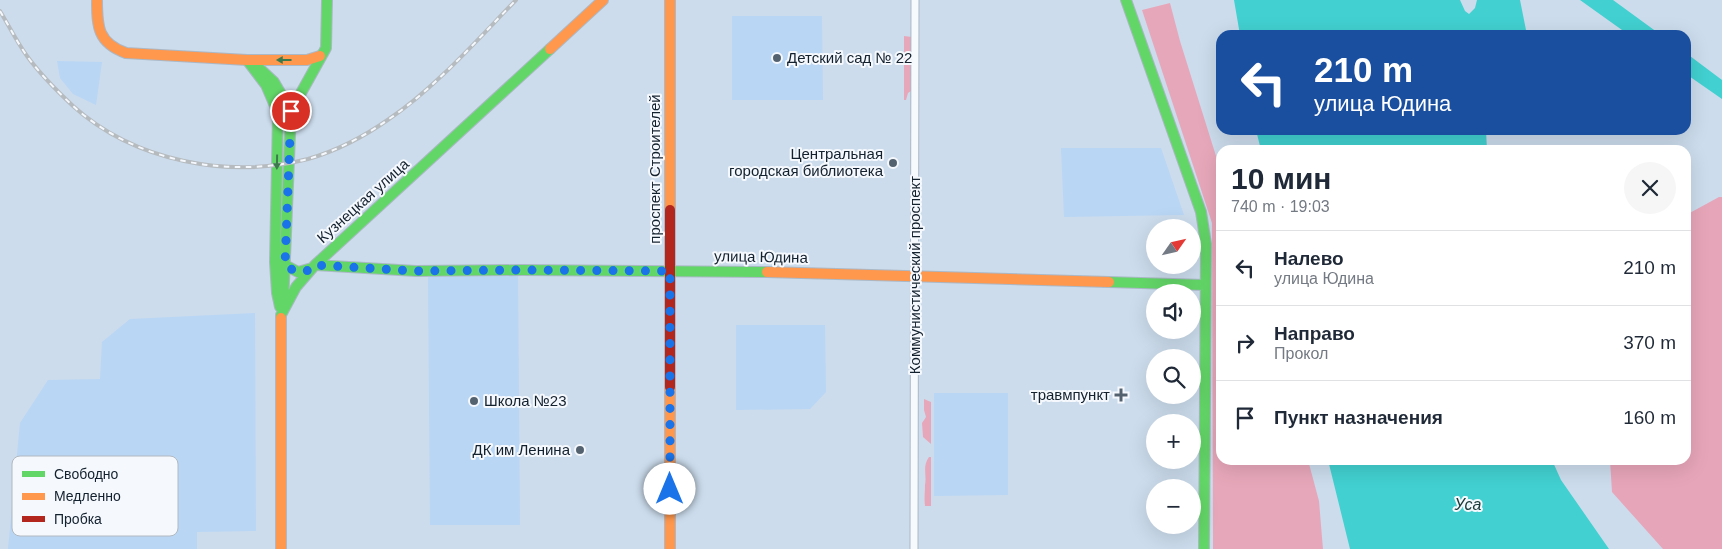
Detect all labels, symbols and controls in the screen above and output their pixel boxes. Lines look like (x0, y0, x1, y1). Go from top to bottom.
place label: Детский сад № 22 (787, 49, 912, 66)
icon: left (1231, 50, 1296, 115)
text: 210 m (1314, 50, 1413, 89)
marker: Детский сад № 22 (771, 52, 783, 64)
one-way arrow (276, 56, 292, 64)
pin (270, 90, 312, 132)
text: улица Юдина (1314, 91, 1451, 116)
street label: проспект Строителей (646, 94, 663, 244)
icon: arrive (277, 97, 305, 125)
place label: Центральная городская библиотека (729, 145, 884, 179)
one-way arrow (273, 154, 281, 170)
street label: Кузнецкая улица (313, 155, 412, 246)
marker: Центральная городская библиотека (887, 157, 899, 169)
text: 10 мин (1231, 162, 1331, 195)
button: close (1624, 162, 1676, 214)
street label: Коммунистический проспект (906, 176, 923, 374)
text: 740 m · 19:03 (1231, 198, 1330, 215)
north arrow (1146, 219, 1201, 274)
map controls (1146, 219, 1201, 534)
street label: улица Юдина (714, 247, 809, 266)
text: Налево (1274, 248, 1344, 269)
icon: left (1231, 254, 1259, 282)
text: 210 m (1623, 257, 1676, 278)
text: улица Юдина (1274, 270, 1374, 287)
button: sound (1146, 284, 1201, 339)
text: Направо (1274, 323, 1355, 344)
icon: right (1231, 329, 1259, 357)
text: 370 m (1623, 332, 1676, 353)
text: Прокол (1274, 345, 1328, 362)
button: search (1146, 349, 1201, 404)
place label: травмпункт (1031, 386, 1110, 403)
marker: травмпункт (1114, 388, 1128, 402)
place label: Школа №23 (484, 392, 567, 409)
marker: Школа №23 (468, 395, 480, 407)
icon: arrive (1231, 404, 1259, 432)
text: Пункт назначения (1274, 407, 1443, 428)
text: 160 m (1623, 407, 1676, 428)
button: + (1146, 414, 1201, 469)
place label: ДК им Ленина (473, 441, 571, 458)
marker: ДК им Ленина (574, 444, 586, 456)
legend (12, 456, 178, 536)
position arrow (643, 462, 695, 514)
text: Свободно (54, 466, 119, 482)
button: − (1146, 479, 1201, 534)
text: Медленно (54, 488, 121, 504)
water label: Уса (1454, 496, 1481, 513)
text: Пробка (54, 511, 102, 527)

